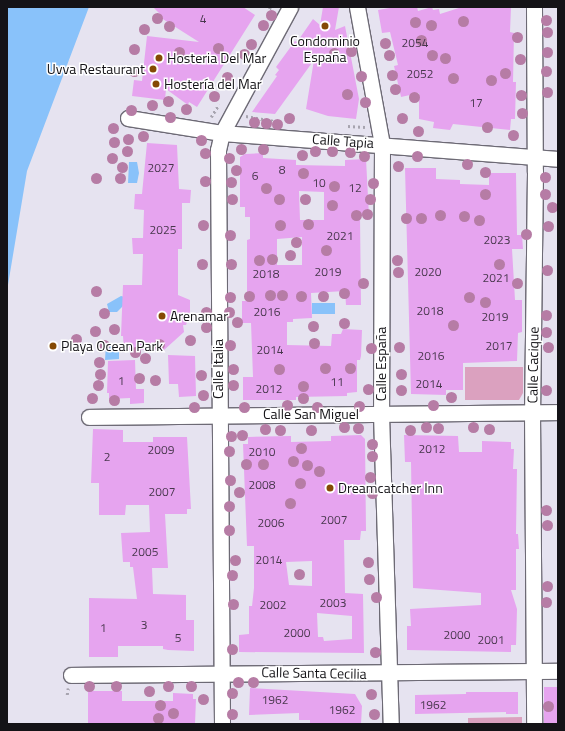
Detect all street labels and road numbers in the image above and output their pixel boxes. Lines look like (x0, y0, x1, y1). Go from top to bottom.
street label: Calle Tapia (312, 130, 374, 152)
street label: Calle Cacique (524, 326, 542, 404)
street label: Calle España (373, 327, 389, 401)
street label: Calle Italia (210, 339, 226, 399)
street label: Calle San Miguel (263, 406, 359, 422)
street label: Calle Santa Cecilia (261, 664, 367, 682)

